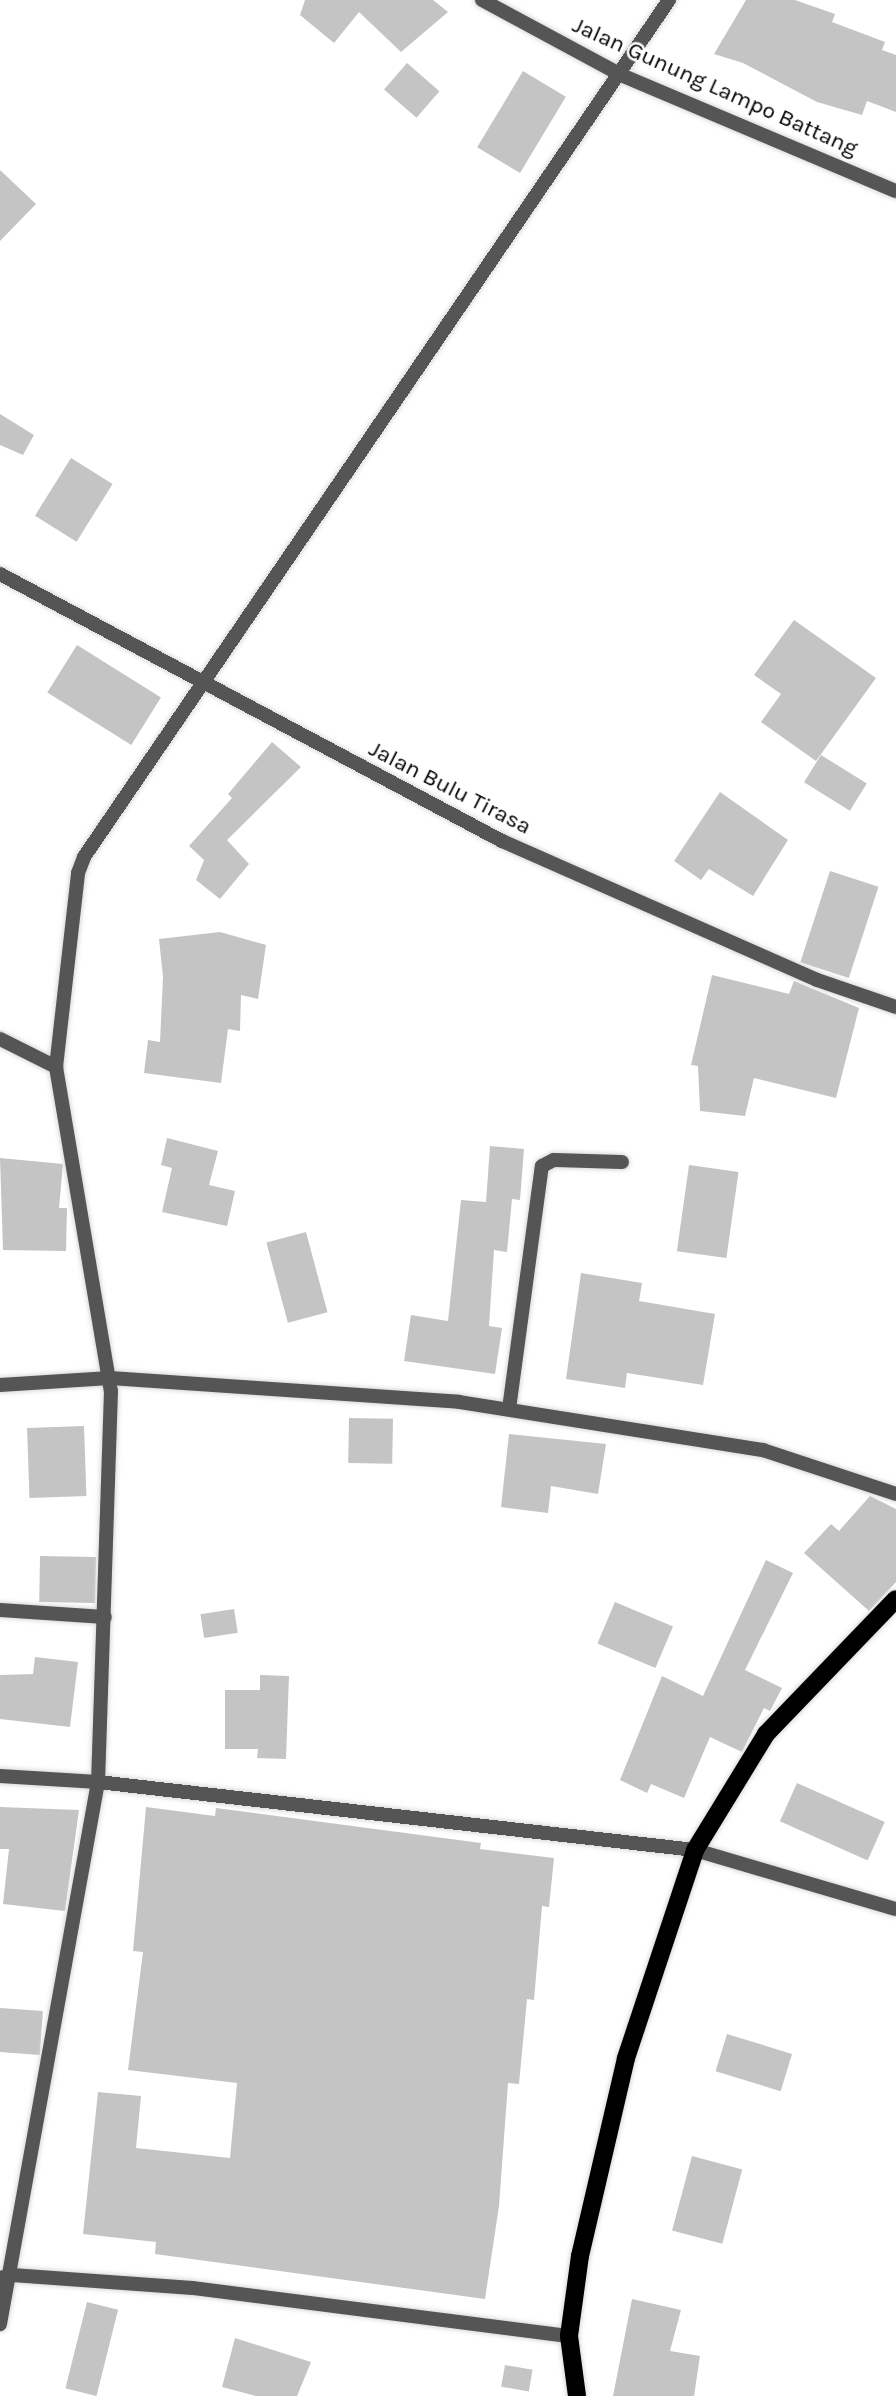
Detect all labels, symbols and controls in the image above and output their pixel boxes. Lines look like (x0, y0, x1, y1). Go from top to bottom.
street label: Jalan Gunung Lampo Battang (568, 11, 862, 163)
street label: Jalan Bulu Tirasa (364, 735, 536, 841)

